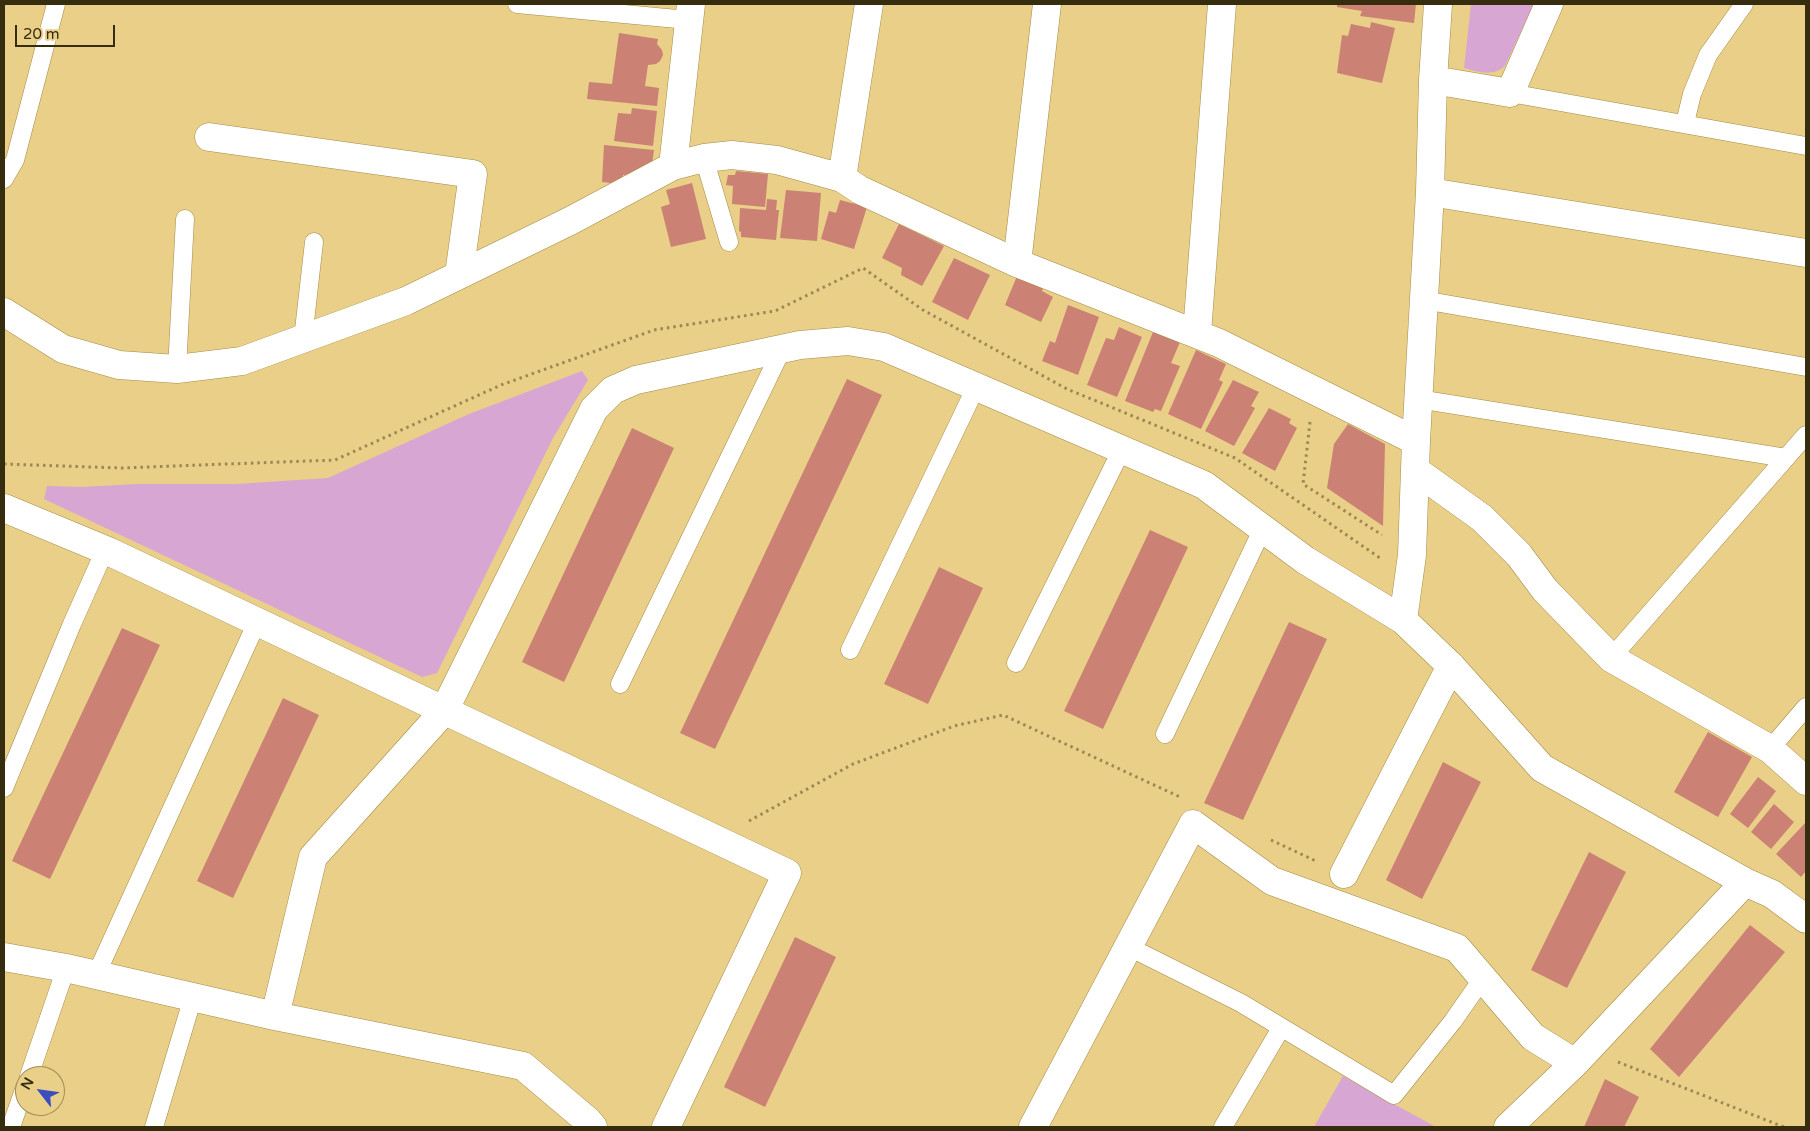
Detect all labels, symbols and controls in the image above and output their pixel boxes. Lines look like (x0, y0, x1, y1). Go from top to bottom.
scale bar (18, 15, 118, 47)
text: 20 m (23, 25, 60, 43)
north arrow (15, 1066, 65, 1116)
text: N (17, 1075, 38, 1093)

